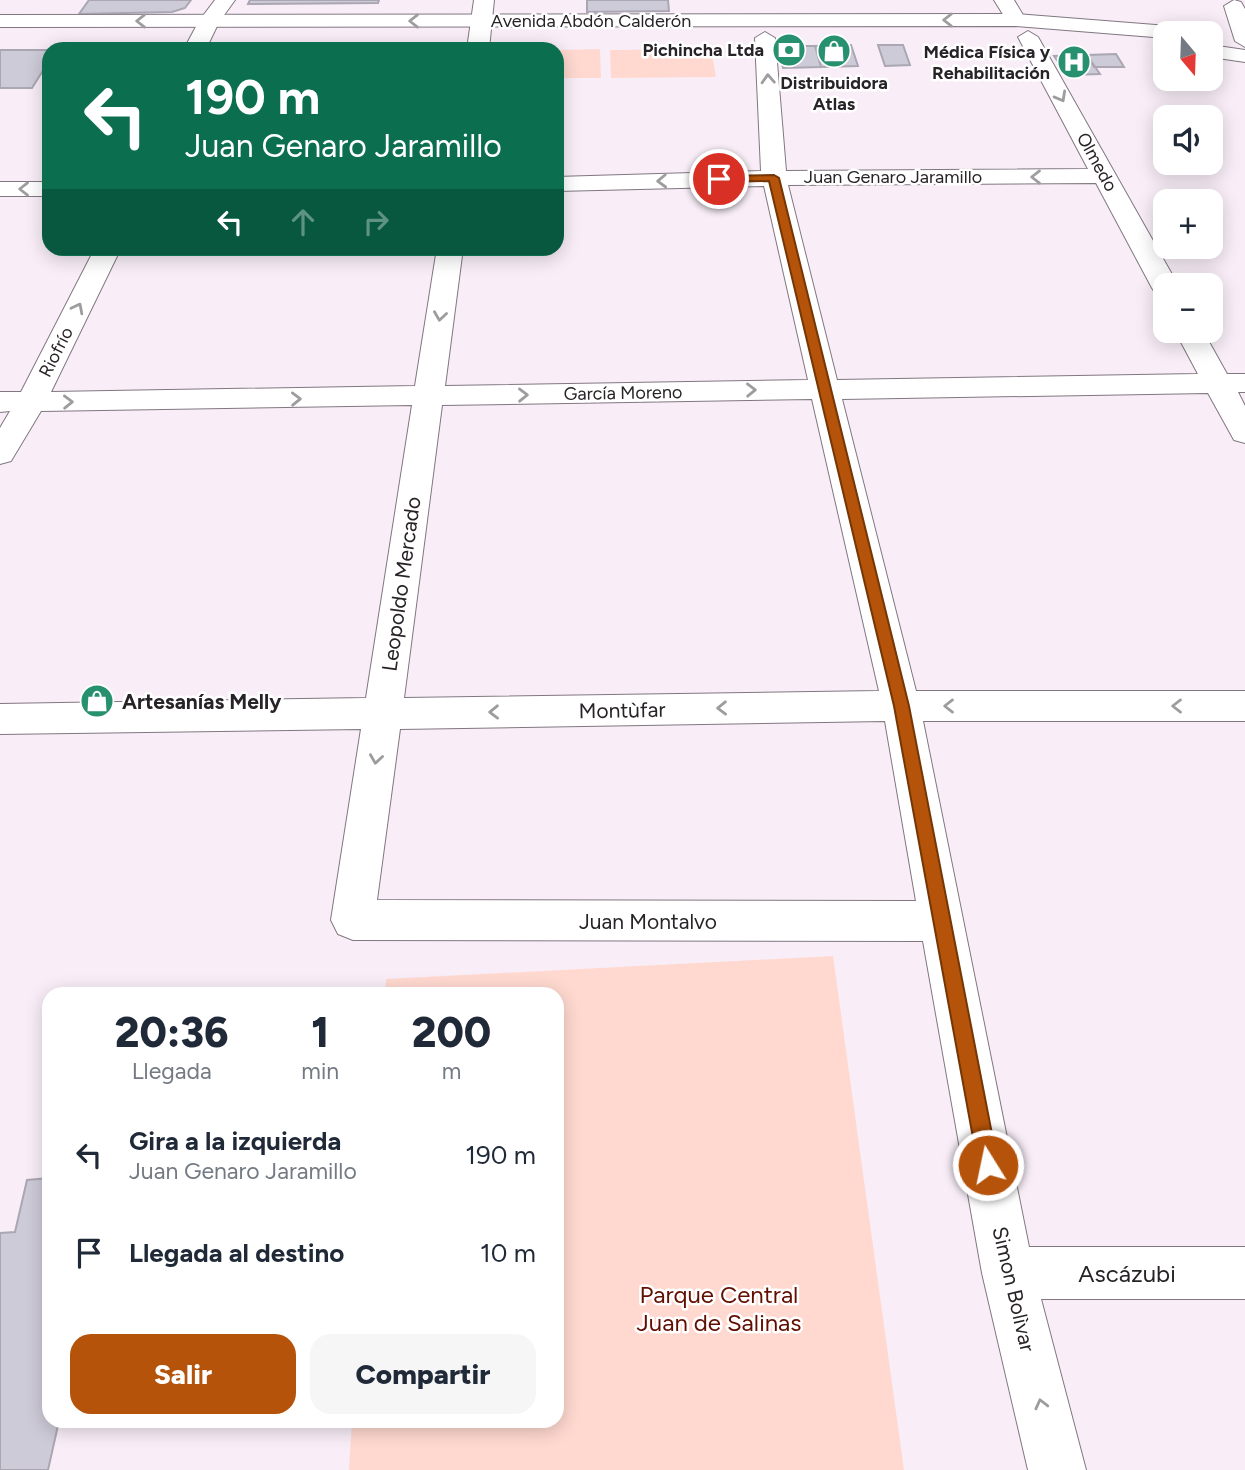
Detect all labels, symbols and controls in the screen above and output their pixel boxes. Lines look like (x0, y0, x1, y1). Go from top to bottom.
street label: Avenida Abdón Calderón (491, 10, 691, 32)
one-way arrow (942, 12, 953, 28)
one-way arrow (135, 13, 146, 29)
one-way arrow (408, 13, 419, 29)
north arrow (1153, 21, 1223, 91)
map controls (1153, 21, 1223, 343)
bank icon: Pichincha Ltda (770, 31, 808, 69)
shop icon: Distribuidora Atlas (815, 32, 853, 70)
place label: Pichincha Ltda (642, 39, 764, 61)
place label: Médica Física y Rehabilitación (924, 41, 1051, 84)
hospital icon: Médica Física y Rehabilitación (1055, 43, 1093, 81)
text: 190 m (185, 67, 320, 126)
icon: left (70, 70, 161, 161)
place label: Distribuidora Atlas (780, 72, 888, 115)
one-way arrow (761, 73, 776, 84)
one-way arrow (1053, 89, 1066, 102)
button: sound (1153, 105, 1223, 175)
text: Juan Genaro Jaramillo (185, 127, 502, 165)
street label: Olmedo (1072, 129, 1122, 195)
pin (689, 149, 749, 209)
icon: arrive (700, 160, 738, 198)
street label: Juan Genaro Jaramillo (804, 166, 982, 188)
one-way arrow (1030, 169, 1041, 185)
one-way arrow (656, 173, 666, 189)
one-way arrow (19, 181, 29, 197)
button: + (1153, 189, 1223, 259)
icon: left (211, 203, 249, 241)
icon: ahead (284, 203, 322, 241)
icon: right (357, 203, 395, 241)
button: − (1153, 273, 1223, 343)
one-way arrow (70, 302, 84, 315)
one-way arrow (433, 310, 448, 322)
street label: Riofrío (34, 323, 78, 381)
street label: García Moreno (564, 381, 682, 405)
one-way arrow (746, 382, 756, 398)
one-way arrow (518, 388, 529, 403)
one-way arrow (291, 391, 301, 407)
one-way arrow (63, 394, 74, 409)
street label: Leopoldo Mercado (376, 495, 426, 673)
shop icon: Artesanías Melly (78, 682, 116, 720)
place label: Artesanías Melly (122, 689, 282, 714)
street label: Montùfar (578, 697, 666, 723)
one-way arrow (944, 698, 954, 714)
one-way arrow (1171, 698, 1182, 714)
one-way arrow (716, 700, 727, 716)
one-way arrow (489, 704, 499, 720)
one-way arrow (369, 754, 384, 765)
street label: Juan Montalvo (579, 909, 717, 934)
text: 20:36 (115, 1007, 229, 1058)
text: 1 (311, 1007, 329, 1058)
text: 200 (412, 1007, 491, 1058)
text: Llegada (132, 1057, 212, 1085)
text: min (301, 1057, 339, 1085)
text: m (442, 1057, 461, 1085)
text: Gira a la izquierda (129, 1125, 341, 1157)
position arrow (951, 1128, 1025, 1202)
icon: left (70, 1136, 108, 1174)
text: 190 m (465, 1139, 536, 1171)
text: Juan Genaro Jaramillo (129, 1157, 357, 1185)
street label: Simon Bolìvar (987, 1224, 1041, 1354)
icon: arrive (70, 1234, 108, 1272)
text: Llegada al destino (129, 1237, 344, 1269)
text: 10 m (480, 1237, 536, 1269)
street label: Ascázubi (1078, 1259, 1176, 1288)
park label: Parque Central Juan de Salinas (636, 1280, 802, 1337)
button: Salir (70, 1334, 296, 1414)
button: Compartir (310, 1334, 536, 1414)
one-way arrow (1034, 1398, 1049, 1410)

